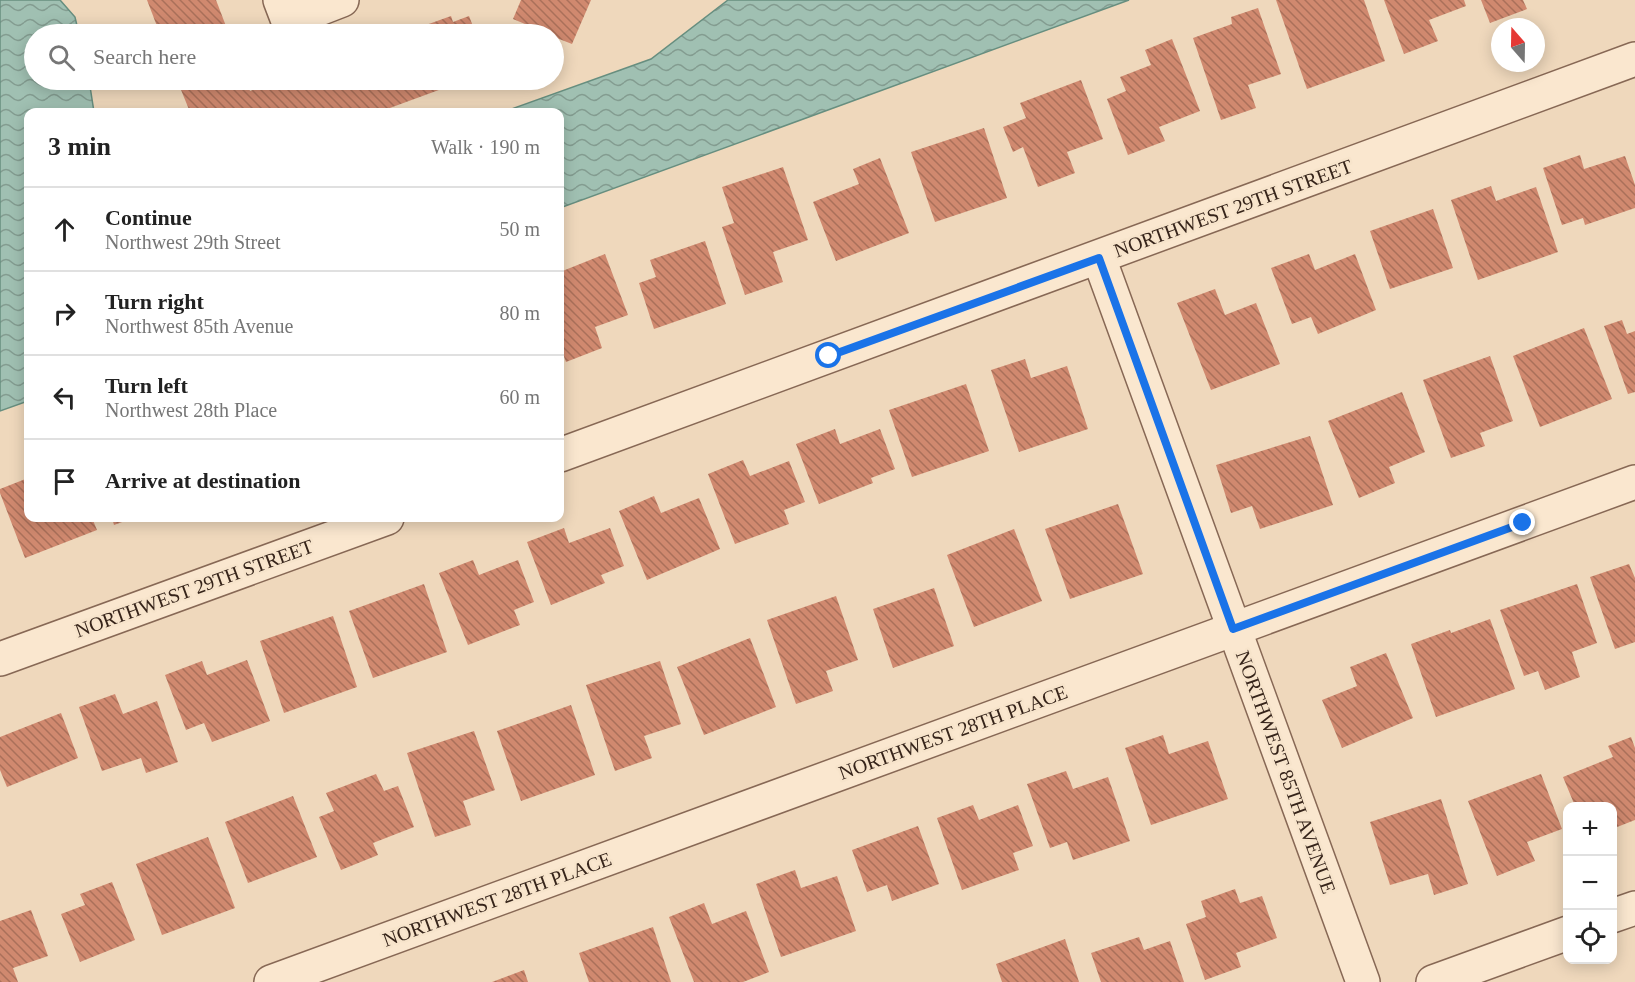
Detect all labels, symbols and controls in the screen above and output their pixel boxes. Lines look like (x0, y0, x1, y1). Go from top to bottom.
north arrow (1491, 18, 1545, 72)
search box (24, 24, 564, 90)
icon: search (45, 41, 78, 74)
text: Search here (93, 44, 196, 69)
text: 3 min (48, 132, 111, 161)
text: Walk · 190 m (431, 136, 540, 158)
street label: NORTHWEST 29TH STREET (1111, 155, 1355, 261)
text: Continue (105, 205, 192, 230)
icon: ahead (48, 213, 81, 246)
text: 50 m (499, 218, 540, 240)
text: Northwest 29th Street (105, 231, 281, 253)
text: Turn right (105, 289, 204, 314)
icon: right (48, 297, 81, 330)
text: 80 m (499, 302, 540, 324)
text: Northwest 85th Avenue (105, 315, 294, 337)
route start (815, 342, 841, 368)
text: Turn left (105, 373, 188, 398)
icon: left (48, 381, 81, 414)
text: 60 m (499, 386, 540, 408)
text: Northwest 28th Place (105, 399, 277, 421)
icon: arrive (48, 465, 81, 498)
text: Arrive at destination (105, 468, 301, 493)
route end (1509, 509, 1535, 535)
street label: NORTHWEST 29TH STREET (72, 535, 316, 641)
street label: NORTHWEST 85TH AVENUE (1232, 648, 1340, 896)
street label: NORTHWEST 28TH PLACE (836, 680, 1070, 784)
map controls (1563, 802, 1617, 964)
button: + (1563, 802, 1617, 856)
street label: NORTHWEST 28TH PLACE (380, 847, 614, 951)
button: − (1563, 856, 1617, 910)
button: locate (1563, 910, 1617, 964)

